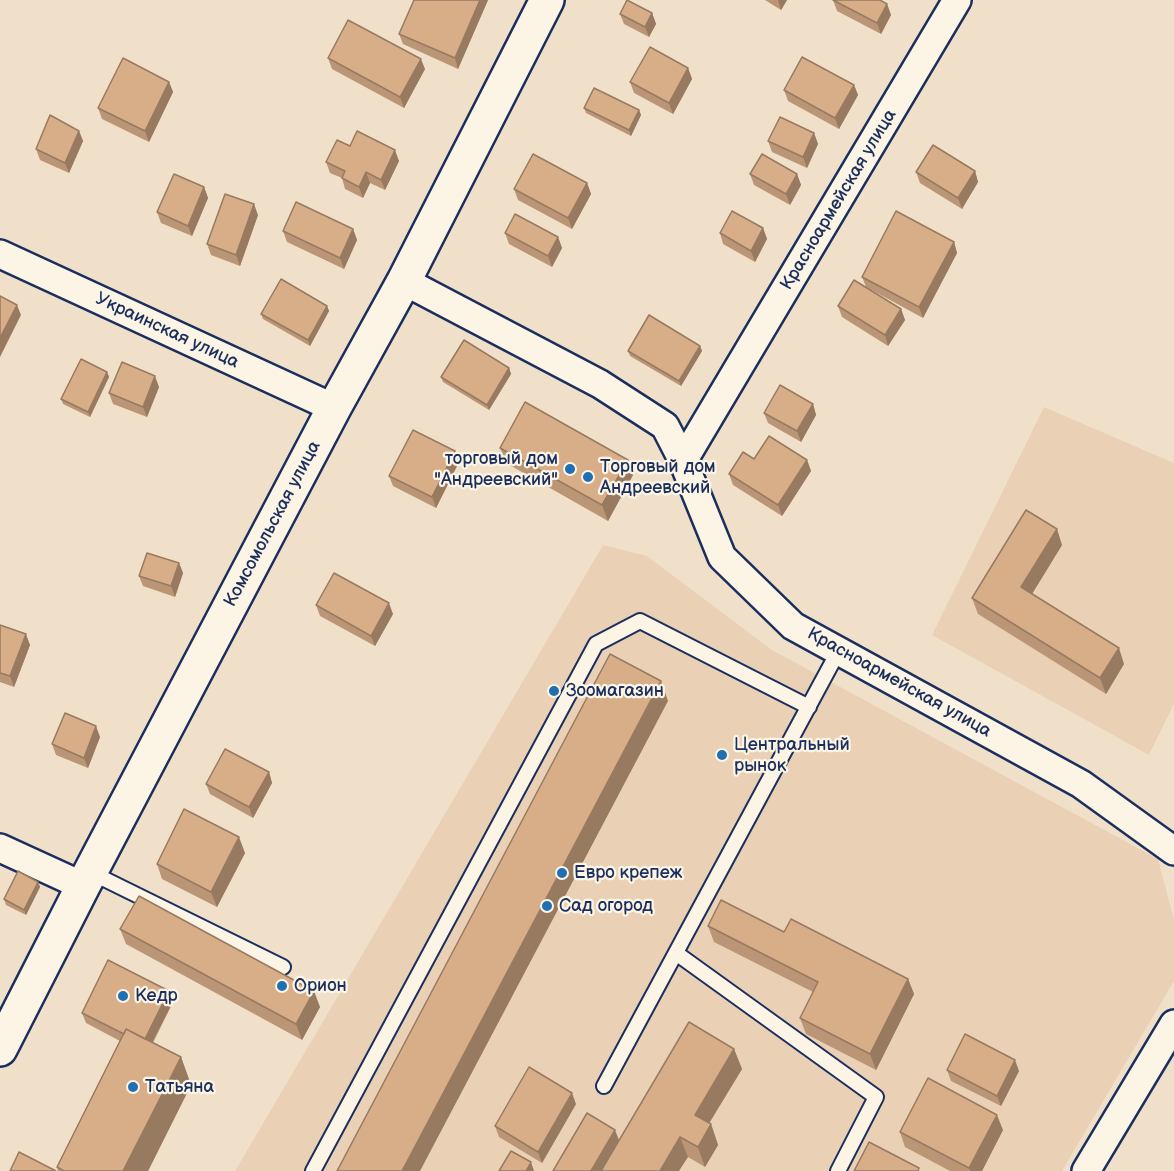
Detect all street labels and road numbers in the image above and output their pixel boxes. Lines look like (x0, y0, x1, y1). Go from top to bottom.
street label: Красноармейская улица (776, 106, 902, 294)
street label: Украинская улица (92, 288, 242, 374)
street label: Комсомольская улица (220, 437, 326, 611)
street label: Красноармейская улица (803, 623, 995, 743)

